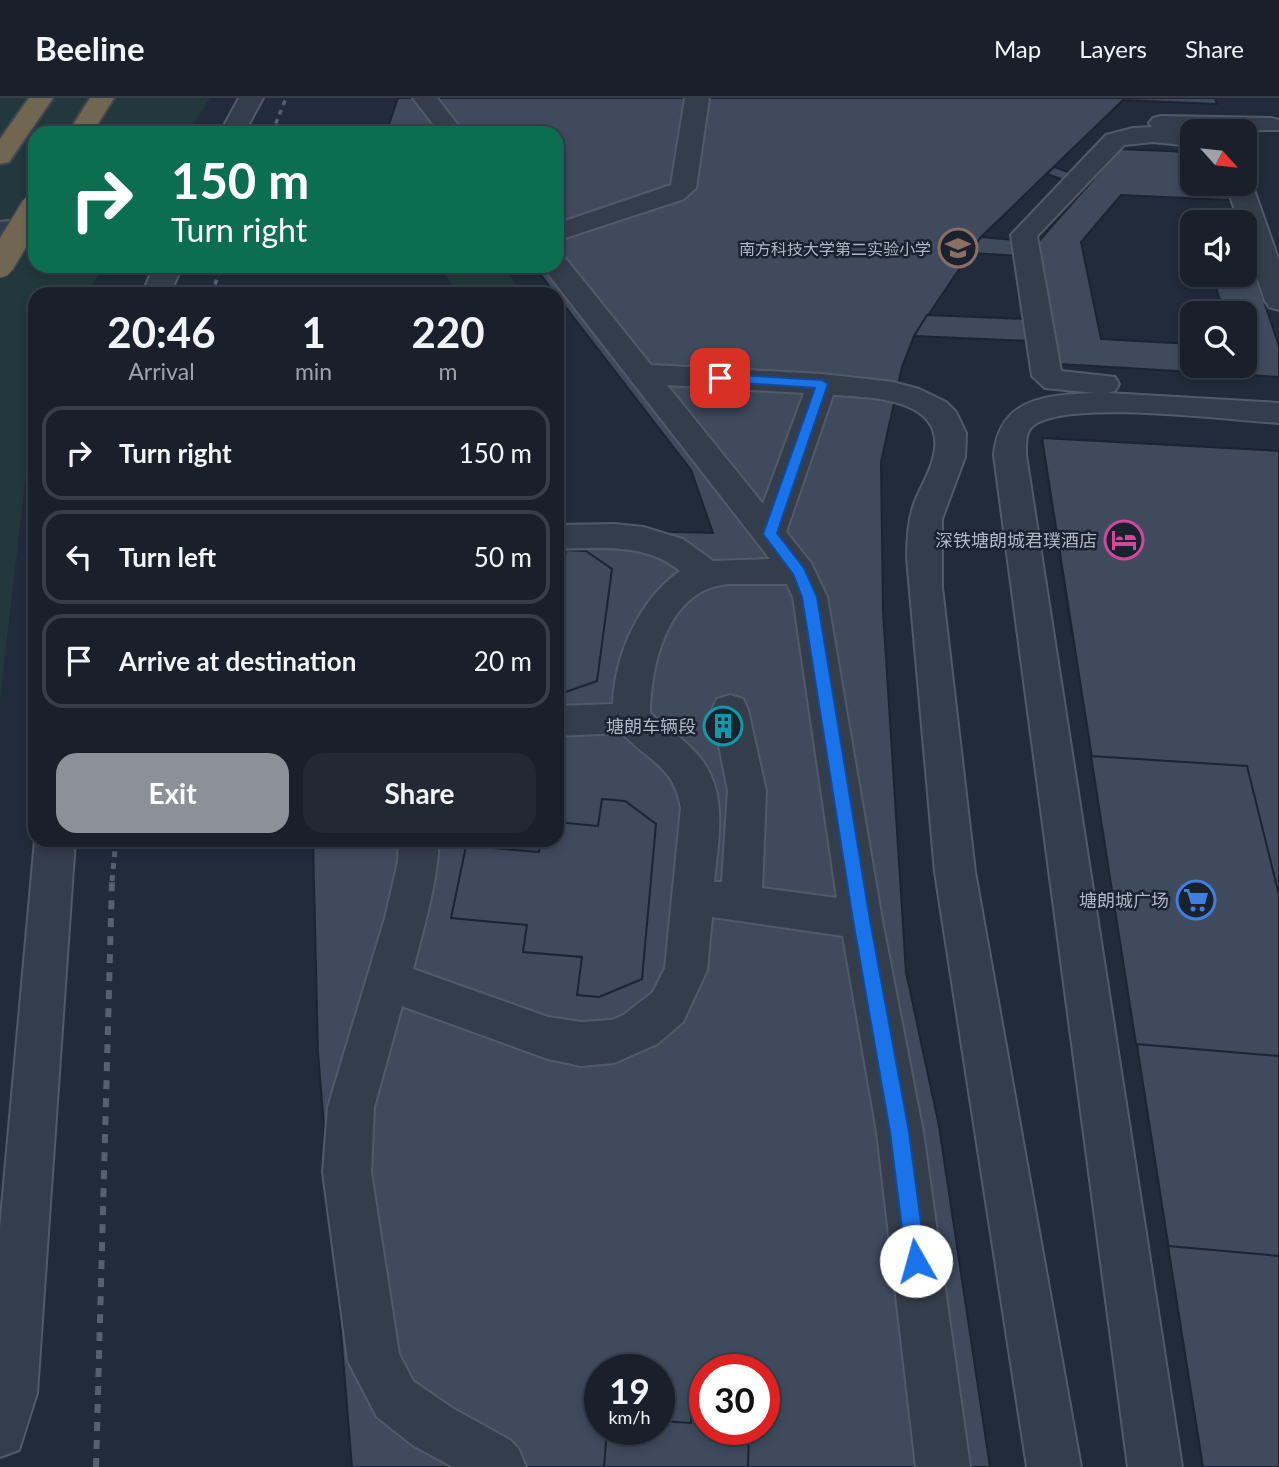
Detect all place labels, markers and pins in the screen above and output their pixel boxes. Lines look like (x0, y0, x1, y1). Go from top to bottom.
school or university icon: 南方科技大学第二实验小学 (937, 227, 979, 269)
place label: 南方科技大学第二实验小学 (739, 239, 931, 258)
pin (690, 348, 750, 408)
hotel icon: 深铁塘朗城君璞酒店 (1103, 519, 1145, 561)
place label: 深铁塘朗城君璞酒店 (935, 529, 1097, 551)
building icon: 塘朗车辆段 (702, 705, 744, 747)
place label: 塘朗车辆段 (606, 715, 696, 737)
supermarket icon: 塘朗城广场 (1175, 879, 1217, 921)
place label: 塘朗城广场 (1079, 889, 1169, 911)

